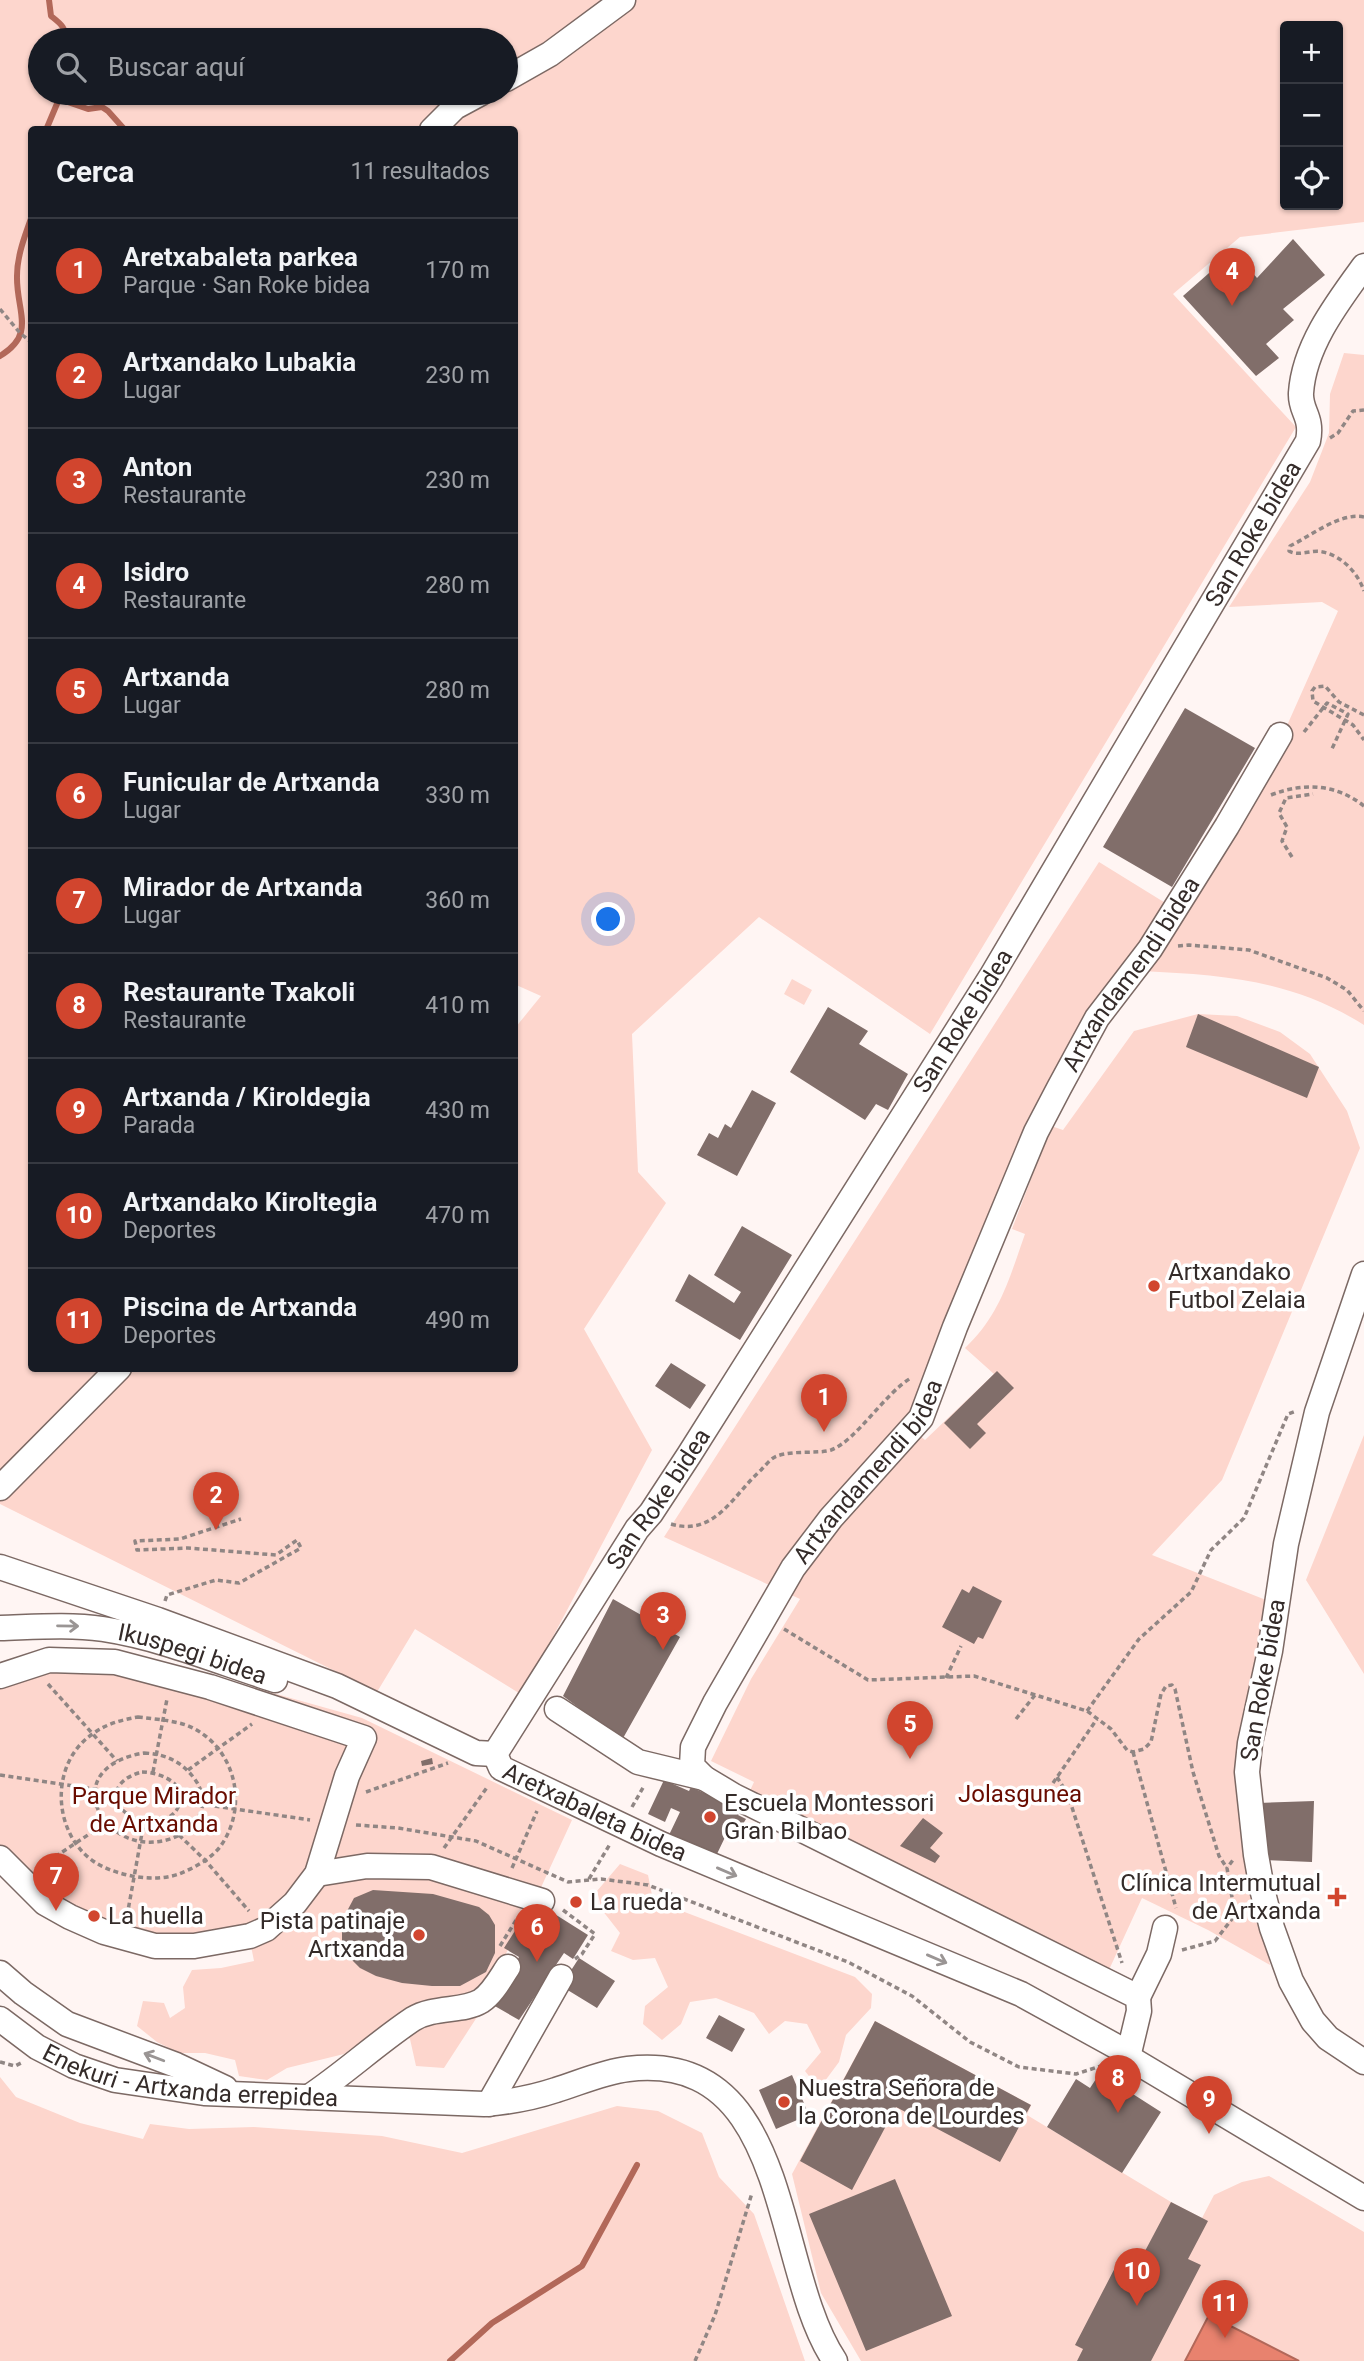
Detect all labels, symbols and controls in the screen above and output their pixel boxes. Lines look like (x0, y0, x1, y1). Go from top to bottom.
map controls (1280, 21, 1343, 210)
button: + (1280, 21, 1343, 84)
search box (28, 28, 518, 105)
icon: search (52, 48, 90, 86)
text: Buscar aquí (108, 52, 245, 82)
button: − (1280, 84, 1343, 147)
button: locate (1280, 147, 1343, 210)
text: Cerca (56, 154, 134, 189)
text: 11 resultados (351, 158, 490, 185)
text: Aretxabaleta parkea (123, 242, 358, 272)
pin: 4 (1209, 248, 1255, 306)
text: 1 (72, 257, 86, 284)
text: 170 m (425, 257, 490, 284)
text: Parque · San Roke bidea (123, 272, 370, 299)
text: Artxandako Lubakia (123, 347, 356, 377)
text: 2 (72, 362, 86, 389)
text: 230 m (425, 362, 490, 389)
text: Lugar (123, 377, 181, 404)
text: Anton (123, 452, 192, 482)
street label: San Roke bidea (1199, 456, 1307, 612)
text: 3 (72, 467, 86, 494)
text: 230 m (425, 467, 490, 494)
text: Restaurante (123, 482, 246, 509)
text: Isidro (123, 557, 189, 587)
text: 4 (72, 572, 86, 599)
text: 280 m (425, 572, 490, 599)
text: Restaurante (123, 587, 246, 614)
text: Artxanda (123, 662, 230, 692)
text: 5 (72, 677, 86, 704)
text: 280 m (425, 677, 490, 704)
text: Lugar (123, 692, 181, 719)
text: Funicular de Artxanda (123, 767, 380, 797)
text: 6 (72, 782, 86, 809)
text: 330 m (425, 782, 490, 809)
text: Lugar (123, 797, 181, 824)
text: Mirador de Artxanda (123, 872, 363, 902)
street label: Artxandamendi bidea (1057, 872, 1206, 1076)
text: 7 (72, 887, 86, 914)
text: 360 m (425, 887, 490, 914)
text: Lugar (123, 902, 181, 929)
your location (591, 902, 625, 936)
street label: San Roke bidea (907, 944, 1018, 1098)
text: Restaurante Txakoli (123, 977, 355, 1007)
text: 8 (72, 992, 86, 1019)
text: 410 m (425, 992, 490, 1019)
text: Restaurante (123, 1007, 246, 1034)
text: Artxanda / Kiroldegia (123, 1082, 371, 1112)
text: 9 (72, 1097, 86, 1124)
text: 430 m (425, 1097, 490, 1124)
text: Parada (123, 1112, 195, 1139)
text: Artxandako Kiroltegia (123, 1187, 377, 1217)
text: 10 (66, 1202, 92, 1229)
text: 470 m (425, 1202, 490, 1229)
text: Deportes (123, 1217, 216, 1244)
place label: Artxandako Futbol Zelaia (1168, 1258, 1306, 1314)
marker: Artxandako Futbol Zelaia (1146, 1278, 1162, 1294)
text: Piscina de Artxanda (123, 1292, 357, 1322)
text: 11 (66, 1307, 92, 1334)
text: 490 m (425, 1307, 490, 1334)
text: Deportes (123, 1322, 216, 1349)
pin: 1 (801, 1374, 847, 1432)
street label: Artxandamendi bidea (787, 1376, 948, 1569)
street label: San Roke bidea (601, 1423, 716, 1575)
pin: 2 (193, 1472, 239, 1530)
pin: 3 (640, 1592, 686, 1650)
street label: San Roke bidea (1235, 1597, 1291, 1763)
street label: Ikuspegi bidea (116, 1618, 270, 1690)
one-way arrow (56, 1620, 79, 1633)
pin: 5 (887, 1701, 933, 1759)
street label: Aretxabaleta bidea (498, 1757, 691, 1867)
park label: Jolasgunea (958, 1780, 1082, 1808)
park label: Parque Mirador de Artxanda (72, 1782, 236, 1838)
place label: Escuela Montessori Gran Bilbao (724, 1789, 934, 1845)
marker: Escuela Montessori Gran Bilbao (702, 1809, 718, 1825)
pin: 7 (33, 1853, 79, 1911)
one-way arrow (716, 1866, 738, 1879)
place label: Clínica Intermutual de Artxanda (1120, 1869, 1321, 1925)
marker: Clínica Intermutual de Artxanda (1327, 1887, 1347, 1907)
place label: La rueda (590, 1888, 683, 1916)
marker: La rueda (568, 1894, 584, 1910)
place label: La huella (108, 1902, 204, 1930)
pin: 6 (514, 1904, 560, 1962)
place label: Pista patinaje Artxanda (260, 1907, 405, 1963)
marker: La huella (86, 1908, 102, 1924)
marker: Pista patinaje Artxanda (411, 1927, 427, 1943)
one-way arrow (926, 1954, 948, 1967)
street label: Enekuri - Artxanda errepidea (38, 2038, 339, 2112)
one-way arrow (143, 2050, 165, 2062)
pin: 8 (1095, 2055, 1141, 2113)
place label: Nuestra Señora de la Corona de Lourdes (798, 2074, 1025, 2130)
pin: 9 (1186, 2076, 1232, 2134)
marker: Nuestra Señora de la Corona de Lourdes (776, 2094, 792, 2110)
pin: 10 (1114, 2248, 1160, 2306)
pin: 11 (1202, 2280, 1248, 2338)

